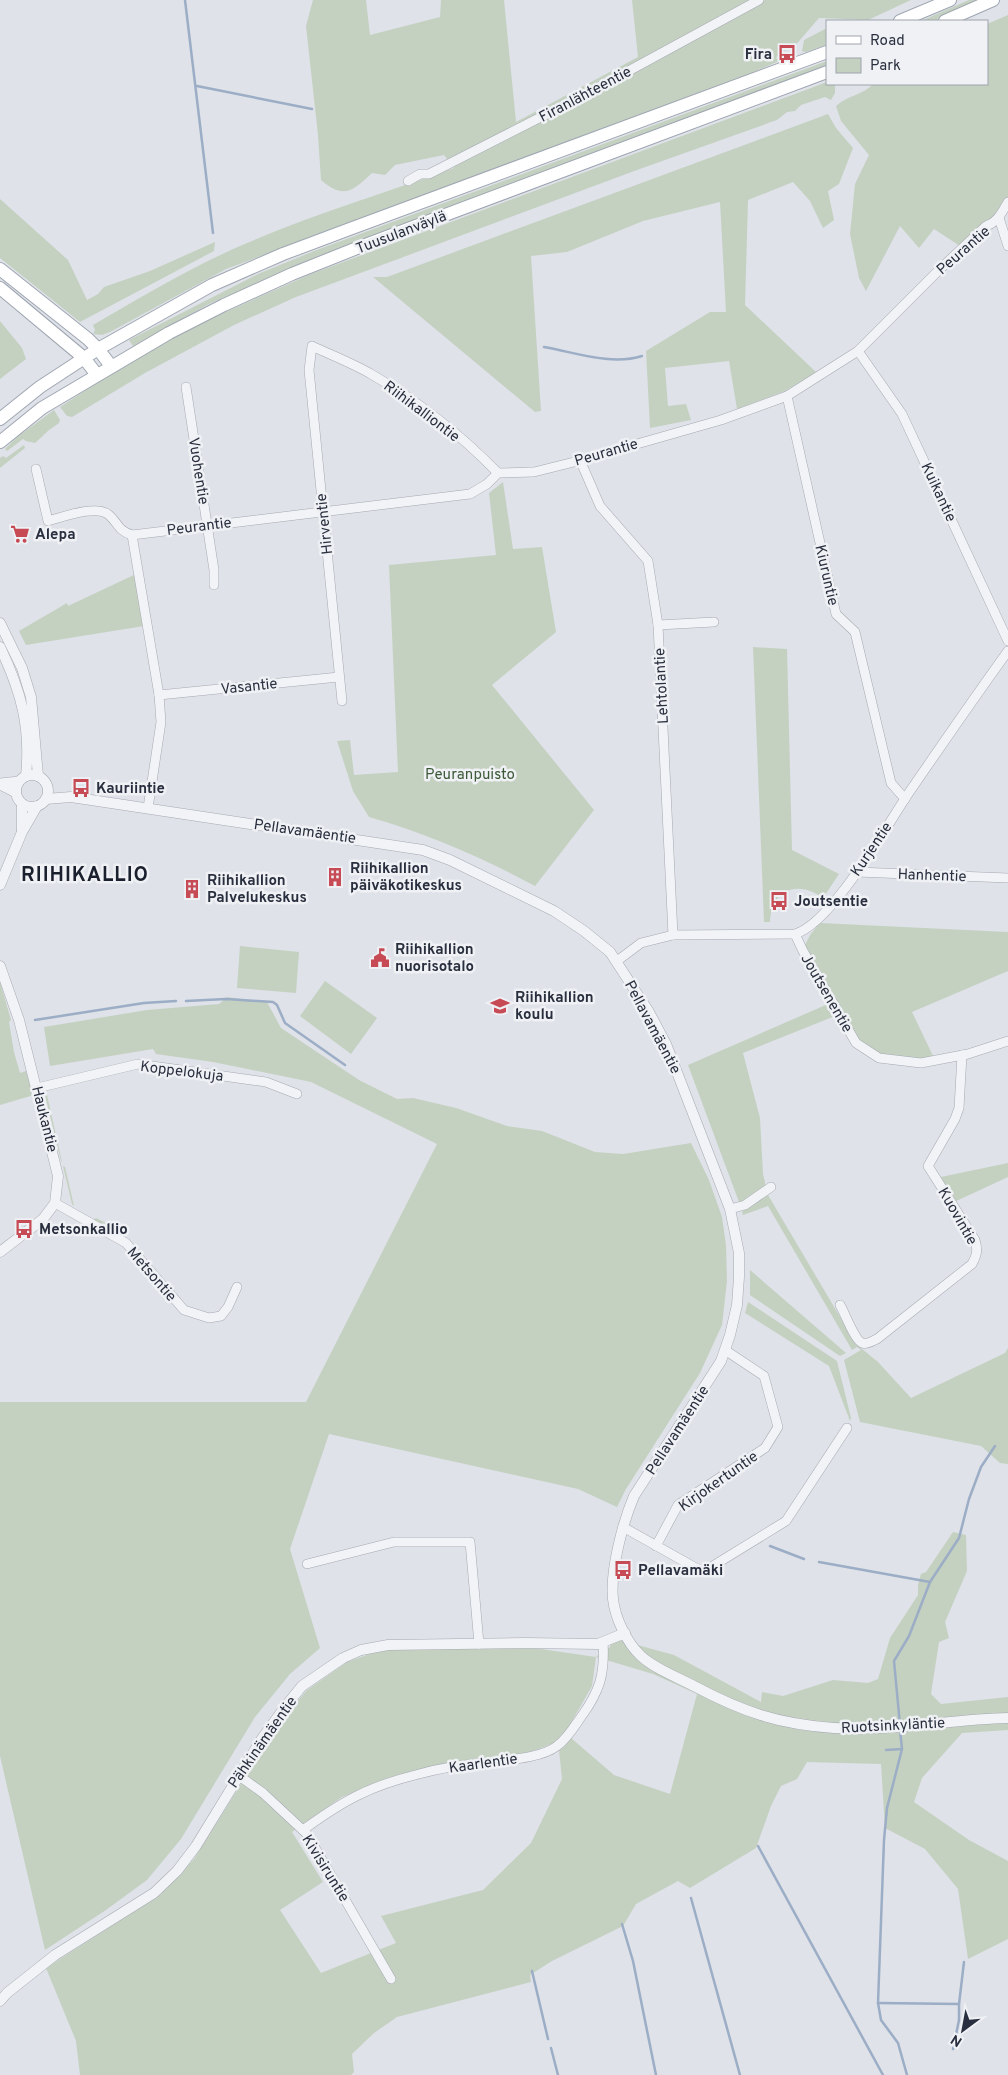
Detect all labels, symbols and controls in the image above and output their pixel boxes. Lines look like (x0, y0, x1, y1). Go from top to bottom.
legend (826, 20, 988, 85)
text: Road (870, 32, 905, 51)
bus stop icon: Fira (776, 43, 798, 65)
place label: Fira (745, 46, 772, 65)
text: Park (870, 57, 901, 76)
street label: Firanlähteentie (536, 63, 635, 128)
street label: Tuusulanväylä (354, 207, 450, 259)
street label: Peurantie (933, 223, 995, 280)
street label: Riihikalliontie (379, 377, 463, 447)
street label: Peurantie (572, 435, 640, 472)
street label: Vuohentie (183, 436, 212, 506)
street label: Kuikantie (916, 460, 960, 525)
street label: Hirventie (313, 492, 338, 555)
street label: Peurantie (166, 514, 233, 541)
supermarket icon: Alepa (9, 523, 31, 545)
place label: Alepa (35, 526, 76, 545)
street label: Kiuruntie (809, 543, 842, 608)
street label: Lehtolantie (651, 647, 674, 724)
street label: Vasantie (220, 675, 279, 700)
park label: Peuranpuisto (425, 766, 515, 785)
bus stop icon: Kauriintie (70, 777, 92, 799)
place label: Kauriintie (96, 780, 165, 799)
street label: Pellavamäentie (252, 816, 357, 849)
street label: Kurjentie (847, 819, 897, 881)
place label: Riihikallion päiväkotikeskus (350, 860, 462, 896)
district label: RIIHIKALLIO (21, 863, 149, 889)
building icon: Riihikallion päiväkotikeskus (324, 866, 346, 888)
street label: Hanhentie (897, 866, 967, 887)
place label: Riihikallion Palvelukeskus (207, 872, 307, 908)
building icon: Riihikallion Palvelukeskus (181, 878, 203, 900)
bus stop icon: Joutsentie (768, 890, 790, 912)
place label: Joutsentie (794, 893, 868, 912)
place label: Riihikallion nuorisotalo (395, 941, 474, 977)
public building icon: Riihikallion nuorisotalo (369, 947, 391, 969)
street label: Joutsenentie (795, 951, 856, 1037)
street label: Pellavamäentie (619, 978, 684, 1078)
place label: Riihikallion koulu (515, 989, 594, 1025)
school or university icon: Riihikallion koulu (489, 995, 511, 1017)
street label: Koppelokuja (139, 1058, 225, 1087)
street label: Haukantie (26, 1084, 61, 1154)
street label: Kuovintie (933, 1185, 981, 1249)
bus stop icon: Metsonkallio (13, 1218, 35, 1240)
place label: Metsonkallio (39, 1221, 128, 1240)
street label: Metsontie (122, 1244, 180, 1306)
street label: Pellavamäentie (642, 1382, 714, 1479)
street label: Kirjokertuntie (675, 1448, 762, 1517)
bus stop icon: Pellavamäki (612, 1559, 634, 1581)
place label: Pellavamäki (638, 1562, 723, 1581)
street label: Pähkinämäentie (224, 1693, 302, 1793)
street label: Ruotsinkyläntie (841, 1714, 946, 1739)
street label: Kaarlentie (448, 1750, 519, 1779)
street label: Kivisiruntie (297, 1832, 353, 1906)
north arrow (938, 2005, 988, 2055)
text: N (948, 2030, 966, 2050)

